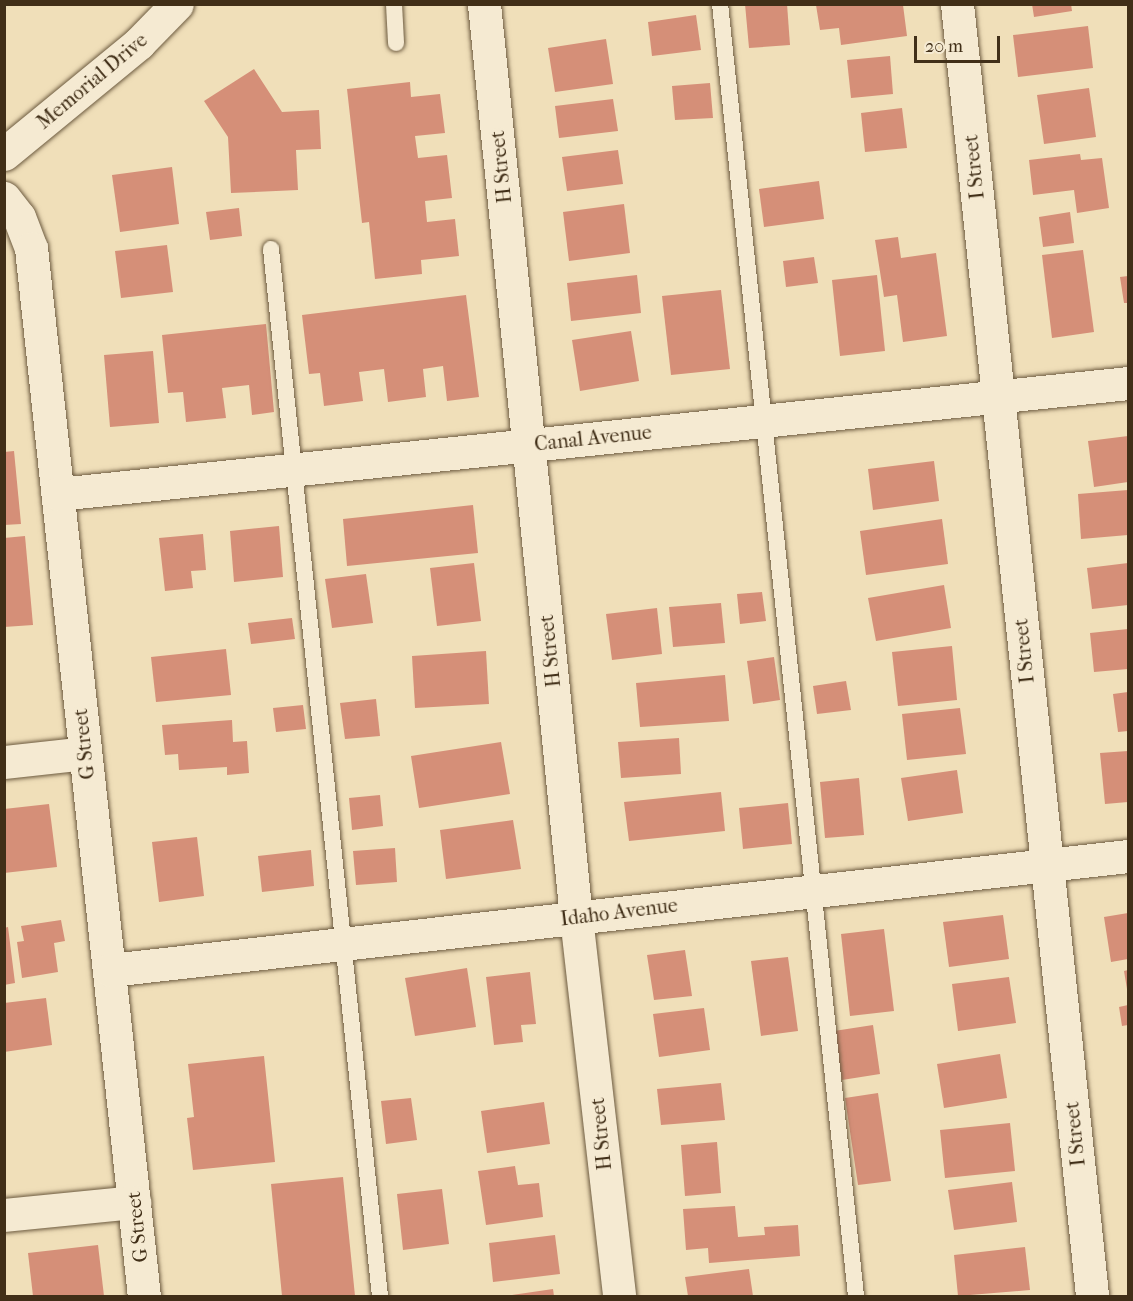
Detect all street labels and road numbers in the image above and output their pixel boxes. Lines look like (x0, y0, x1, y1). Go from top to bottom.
street label: Memorial Drive (32, 28, 152, 134)
street label: H Street (485, 129, 517, 205)
street label: I Street (959, 133, 989, 201)
street label: Canal Avenue (533, 420, 653, 456)
street label: H Street (534, 613, 566, 689)
street label: I Street (1009, 617, 1039, 685)
street label: G Street (68, 707, 100, 781)
street label: Idaho Avenue (559, 893, 679, 931)
street label: H Street (585, 1096, 617, 1172)
street label: I Street (1060, 1100, 1090, 1168)
street label: G Street (121, 1190, 153, 1264)

